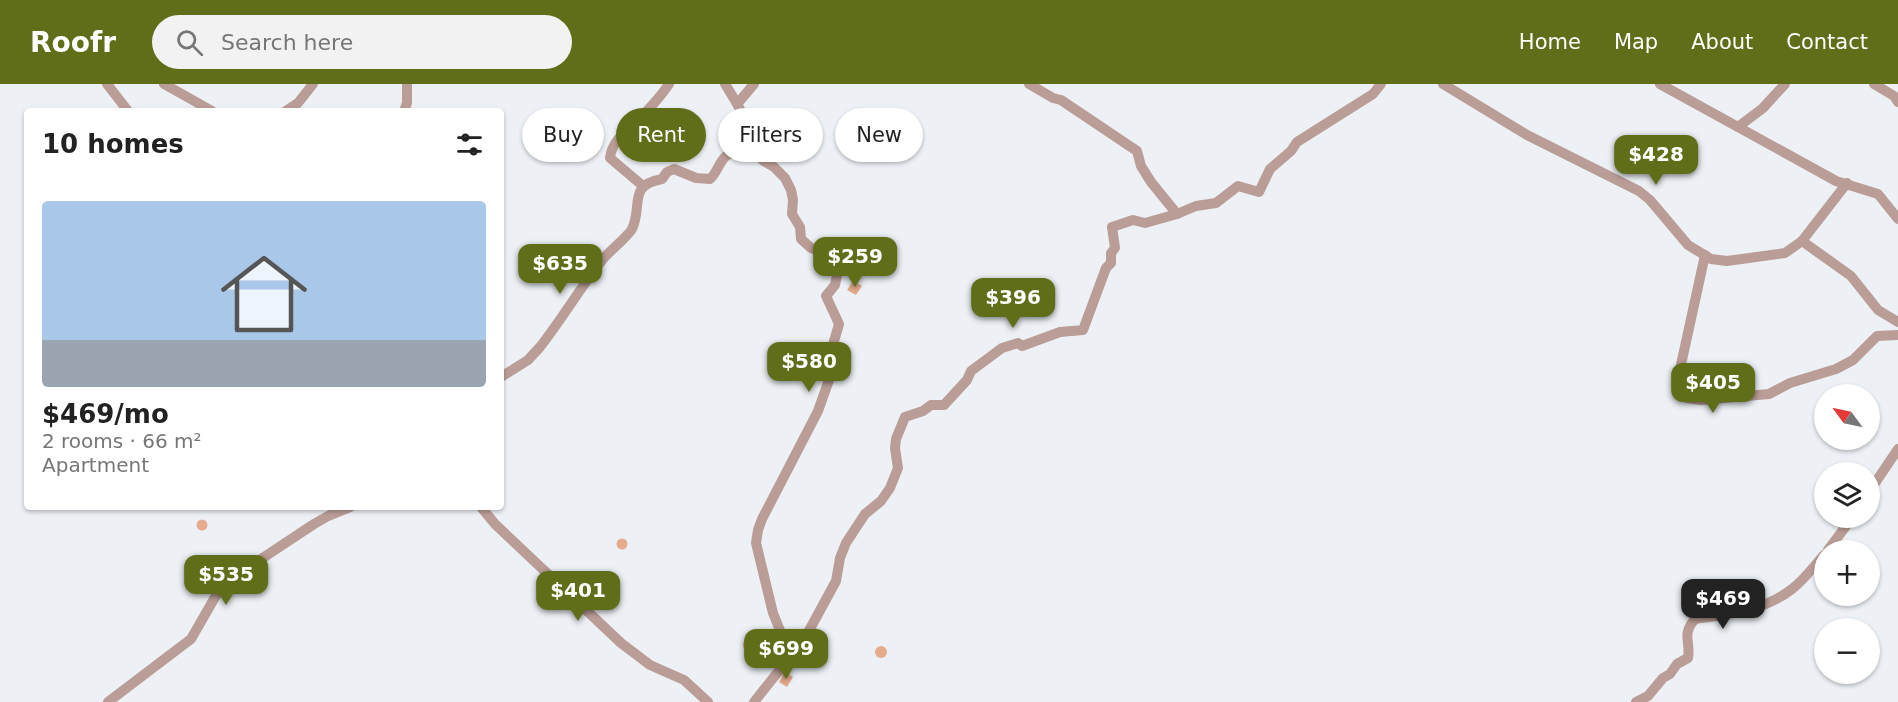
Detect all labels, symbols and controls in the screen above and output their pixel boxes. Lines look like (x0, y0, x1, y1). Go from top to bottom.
search box (152, 15, 572, 69)
text: Roofr (30, 26, 116, 59)
icon: search (173, 26, 206, 59)
text: Search here (221, 30, 353, 55)
text: Home (1519, 30, 1581, 54)
text: Map (1614, 30, 1658, 54)
text: About (1691, 30, 1753, 54)
text: Contact (1786, 30, 1868, 54)
chip: Buy (522, 108, 604, 162)
chip: Rent (616, 108, 706, 162)
chip: Filters (718, 108, 823, 162)
chip: New (835, 108, 923, 162)
icon: filters (453, 128, 486, 161)
text: 10 homes (42, 129, 184, 159)
pin: $428 (1620, 135, 1692, 186)
text: $428 (1628, 142, 1684, 166)
pin: $259 (819, 237, 891, 288)
icon: home (210, 240, 318, 348)
pin: $635 (524, 244, 596, 295)
text: $259 (827, 244, 883, 268)
text: $635 (532, 251, 588, 275)
pin: $396 (977, 278, 1049, 329)
text: $396 (985, 285, 1041, 309)
pin: $580 (773, 342, 845, 393)
text: $580 (781, 349, 837, 373)
pin: $405 (1677, 363, 1749, 414)
text: $405 (1685, 370, 1741, 394)
north arrow (1814, 384, 1880, 450)
map controls (1814, 384, 1880, 684)
text: $469/mo (42, 399, 169, 429)
text: 2 rooms · 66 m² (42, 429, 202, 453)
text: Apartment (42, 453, 149, 477)
button: layers (1814, 462, 1880, 528)
button: + (1814, 540, 1880, 606)
pin: $535 (190, 555, 262, 606)
text: $535 (198, 562, 254, 586)
pin: $401 (542, 571, 614, 622)
text: $401 (550, 578, 606, 602)
pin: $469 (1687, 579, 1759, 630)
text: $469 (1695, 586, 1751, 610)
button: − (1814, 618, 1880, 684)
pin: $699 (750, 629, 822, 680)
text: $699 (758, 636, 814, 660)

